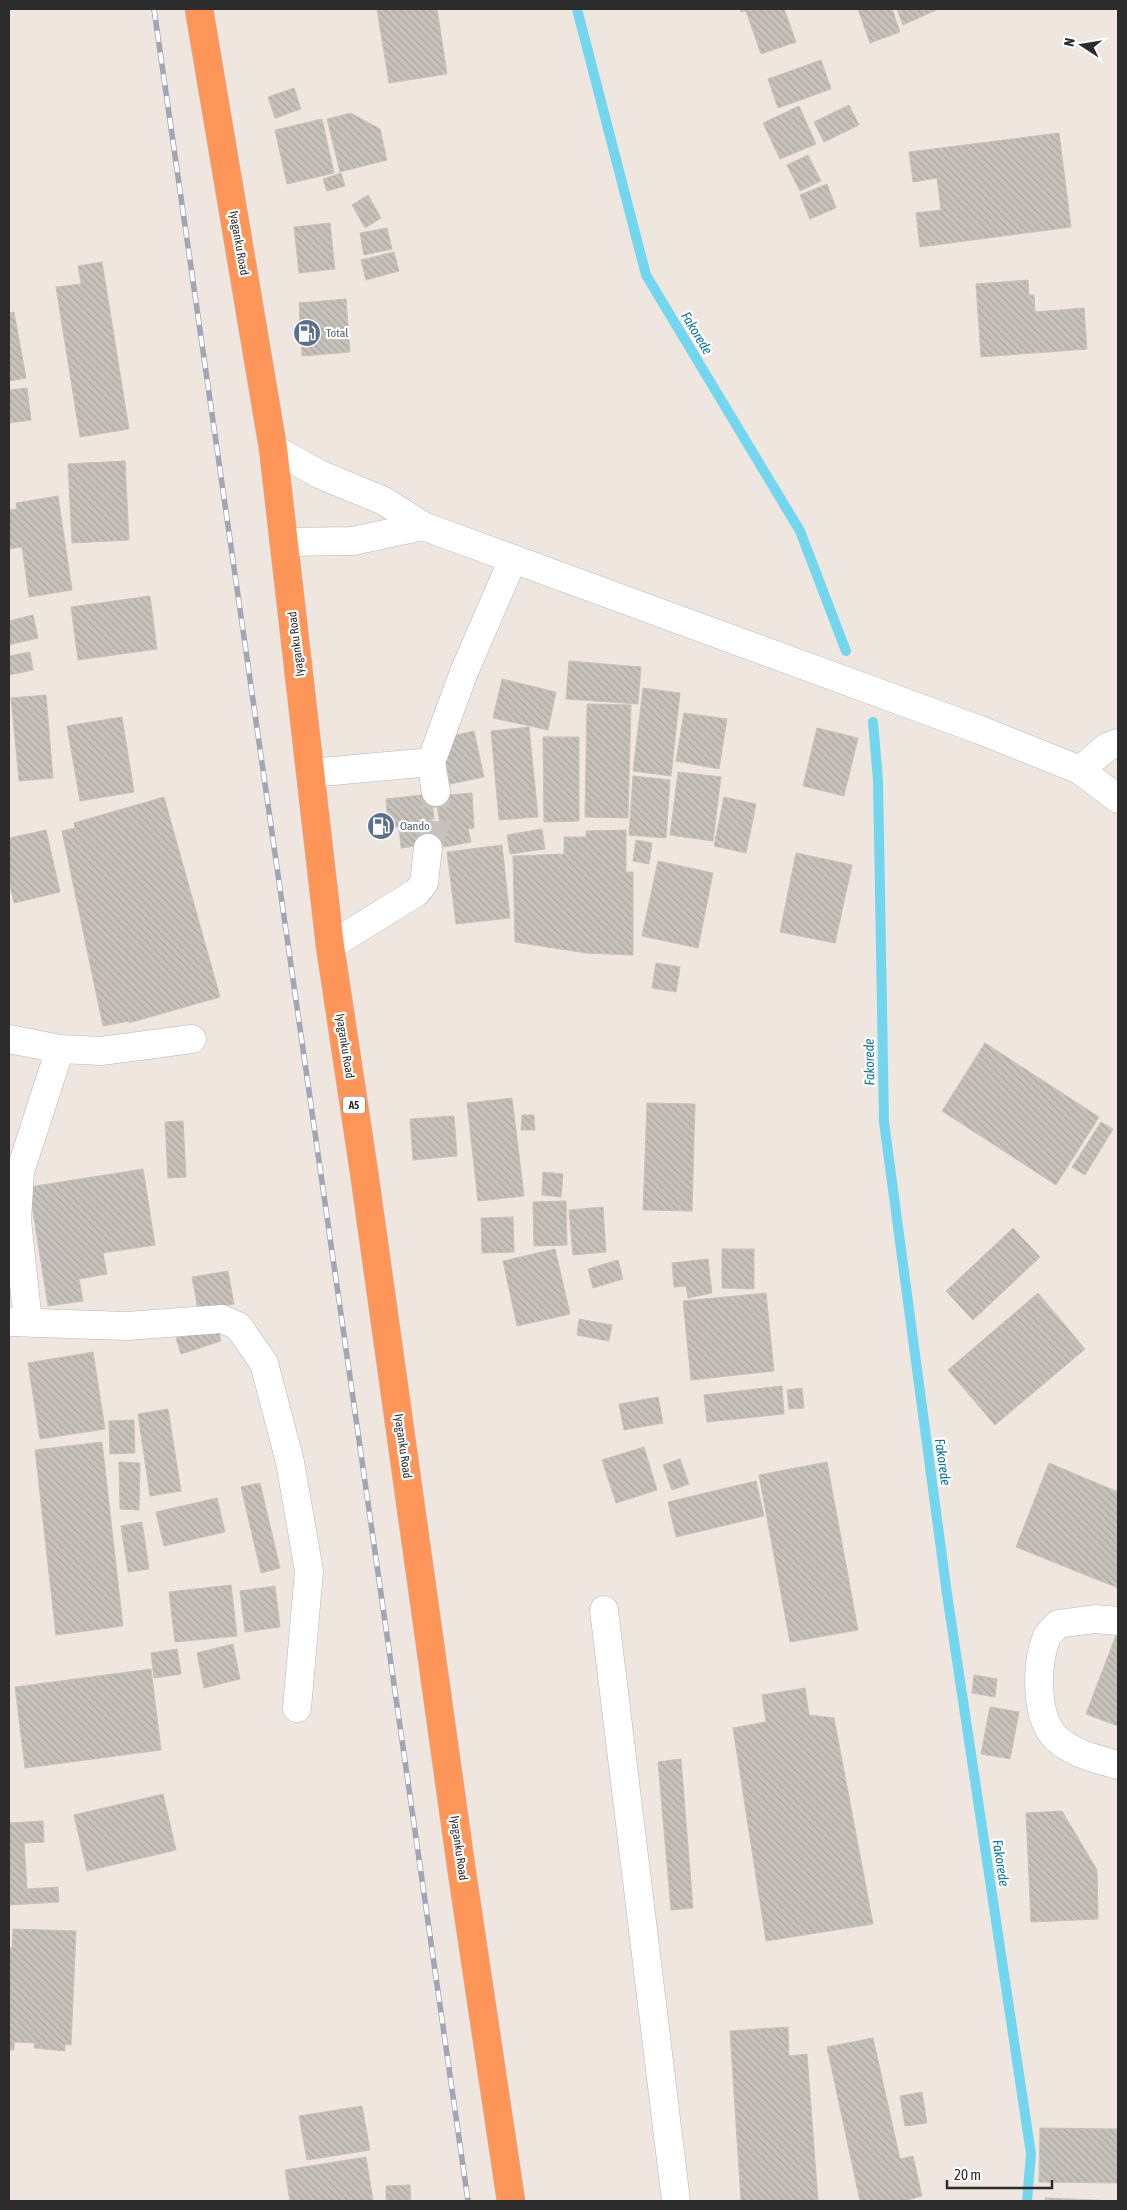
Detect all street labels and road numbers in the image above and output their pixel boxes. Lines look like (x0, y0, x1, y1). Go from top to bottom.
street label: Iyaganku Road (226, 210, 252, 276)
street label: Iyaganku Road (285, 611, 307, 677)
street label: Iyaganku Road (333, 1013, 357, 1079)
road number: A5 (343, 1096, 365, 1114)
street label: Iyaganku Road (392, 1413, 414, 1479)
street label: Iyaganku Road (448, 1815, 470, 1881)

